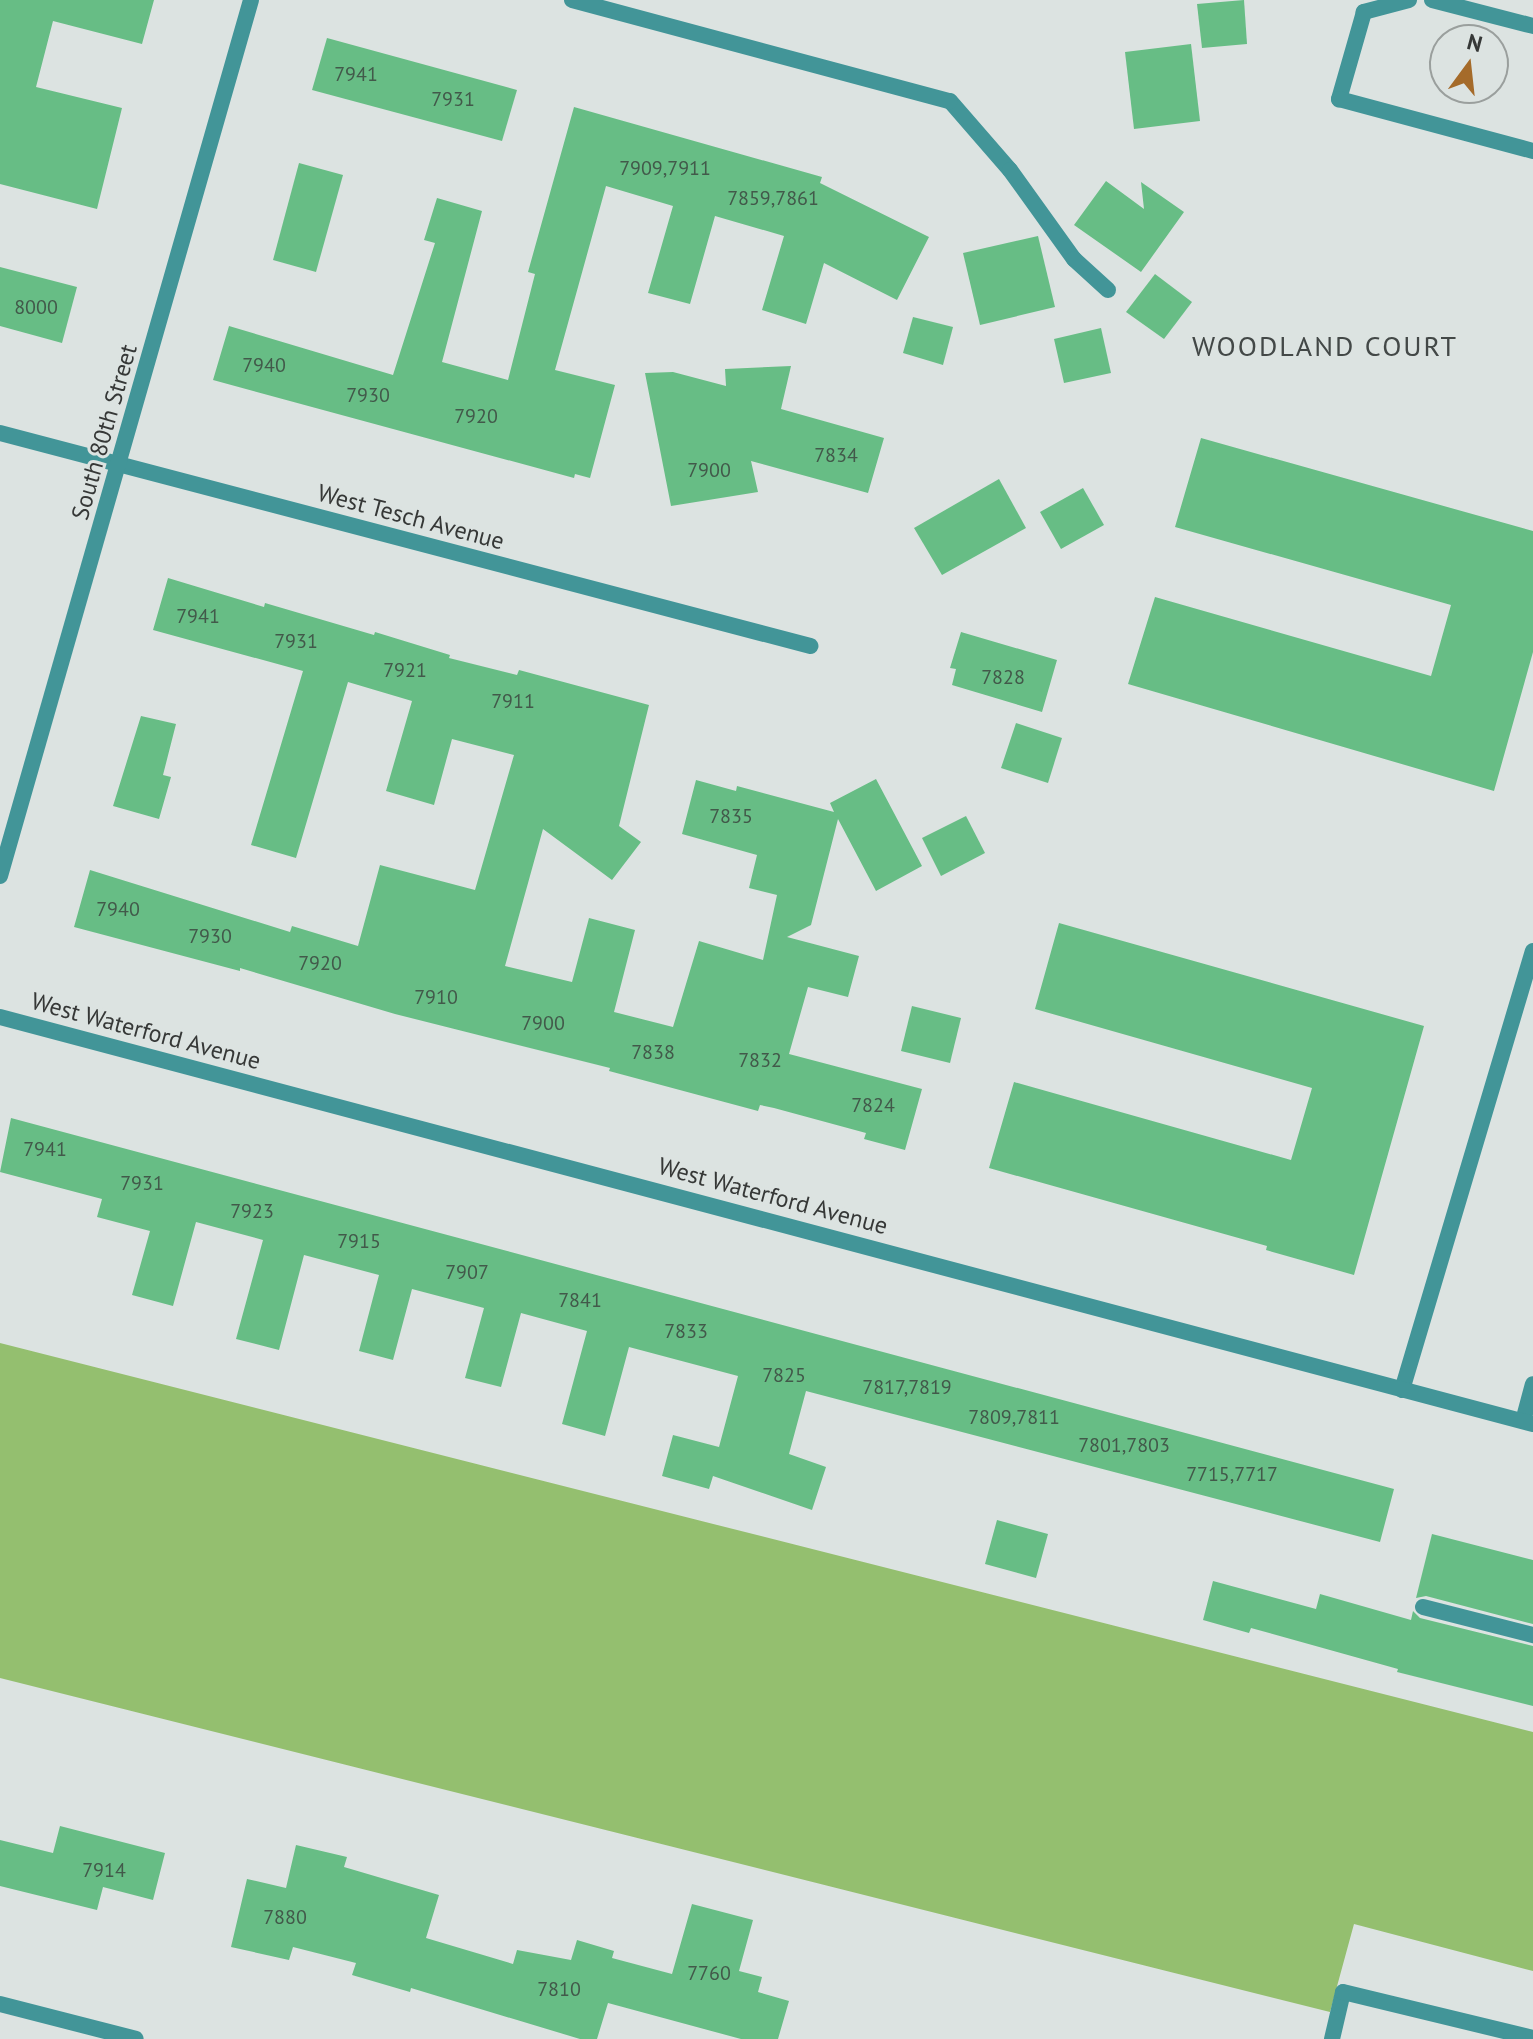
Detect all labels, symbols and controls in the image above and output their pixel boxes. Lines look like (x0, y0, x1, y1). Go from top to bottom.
north arrow (1429, 24, 1509, 104)
text: N (1464, 27, 1485, 58)
house number: 7941 (334, 62, 378, 86)
house number: 7931 (431, 87, 475, 111)
house number: 7909,7911 (619, 156, 711, 180)
house number: 7859,7861 (727, 186, 819, 210)
house number: 8000 (14, 295, 58, 319)
district label: WOODLAND COURT (1192, 329, 1458, 363)
street label: South 80th Street (65, 341, 143, 523)
house number: 7940 (242, 353, 286, 377)
house number: 7930 (346, 383, 390, 407)
house number: 7920 (454, 404, 498, 428)
house number: 7834 (814, 443, 858, 467)
house number: 7900 (687, 458, 731, 482)
street label: West Tesch Avenue (314, 478, 508, 556)
house number: 7941 (176, 604, 220, 628)
house number: 7931 (274, 629, 318, 653)
house number: 7921 (383, 658, 427, 682)
house number: 7828 (981, 665, 1025, 689)
house number: 7911 (491, 689, 535, 713)
house number: 7835 (709, 804, 753, 828)
house number: 7940 (96, 897, 140, 921)
house number: 7930 (188, 924, 232, 948)
house number: 7920 (298, 951, 342, 975)
house number: 7910 (414, 985, 458, 1009)
street label: West Waterford Avenue (28, 986, 264, 1076)
house number: 7900 (521, 1011, 565, 1035)
house number: 7838 (631, 1040, 675, 1064)
house number: 7832 (738, 1048, 782, 1072)
house number: 7824 (851, 1093, 895, 1117)
house number: 7941 (23, 1137, 67, 1161)
street label: West Waterford Avenue (655, 1151, 891, 1241)
house number: 7931 (120, 1171, 164, 1195)
house number: 7923 (230, 1199, 274, 1223)
house number: 7915 (337, 1229, 381, 1253)
house number: 7907 (445, 1260, 489, 1284)
house number: 7841 (558, 1288, 602, 1312)
house number: 7833 (664, 1319, 708, 1343)
house number: 7825 (762, 1363, 806, 1387)
house number: 7817,7819 (862, 1375, 952, 1399)
house number: 7809,7811 (968, 1405, 1060, 1429)
house number: 7801,7803 (1078, 1433, 1170, 1457)
house number: 7715,7717 (1186, 1462, 1278, 1486)
house number: 7914 (82, 1858, 126, 1882)
house number: 7880 (263, 1905, 307, 1929)
house number: 7760 (687, 1961, 731, 1985)
house number: 7810 (537, 1977, 581, 2001)

